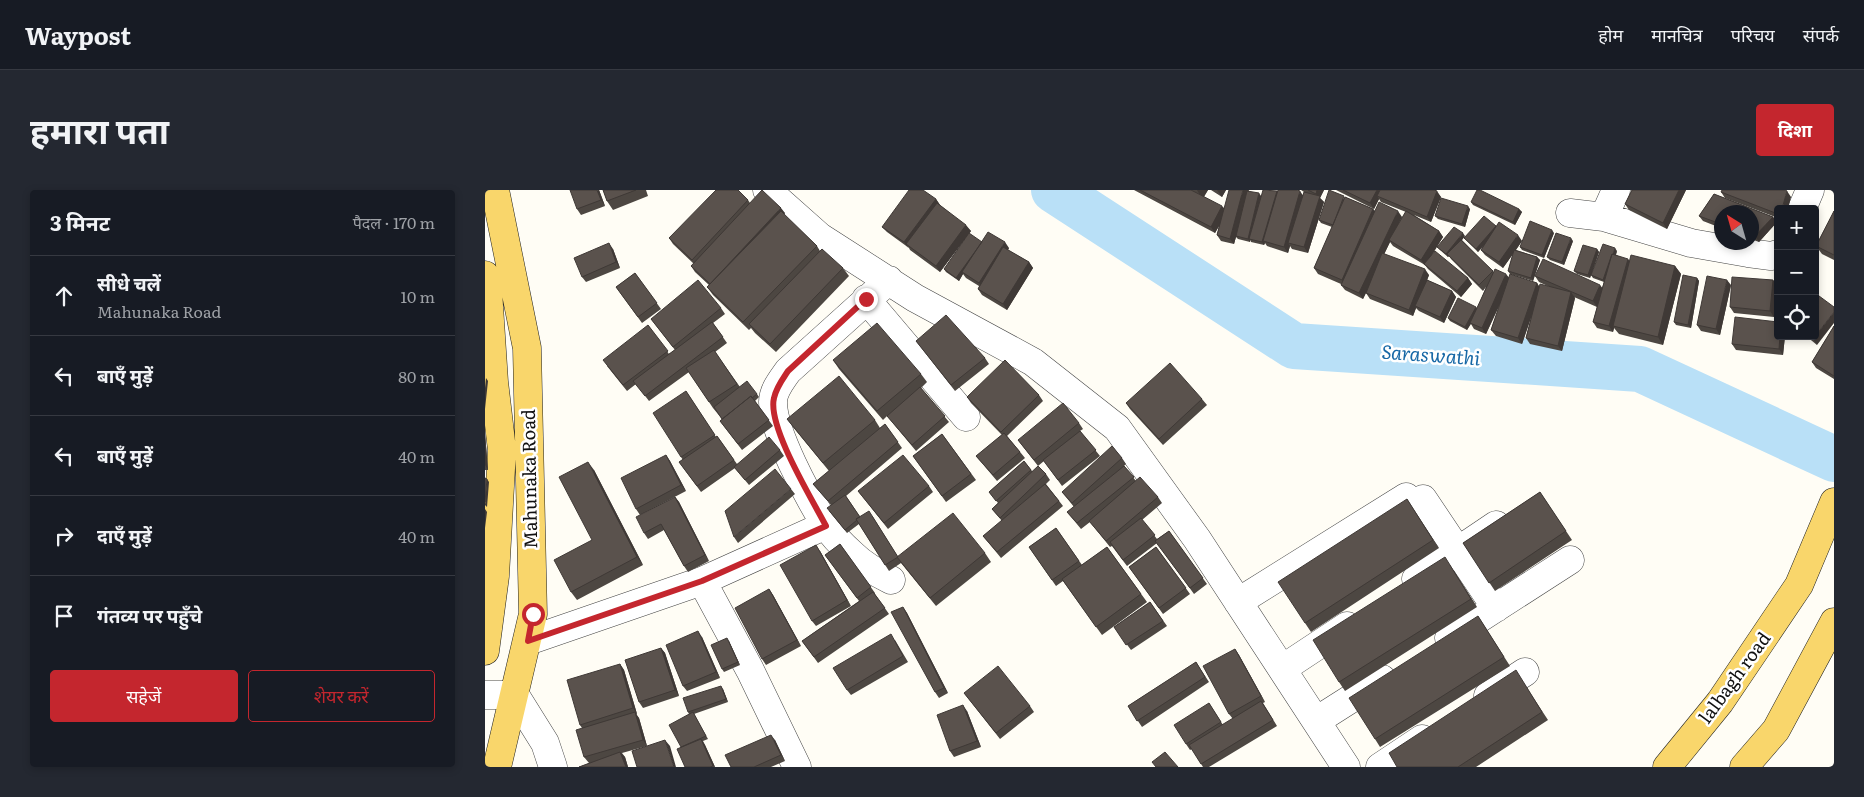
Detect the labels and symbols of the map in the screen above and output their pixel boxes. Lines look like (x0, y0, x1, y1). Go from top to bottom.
north arrow (1714, 205, 1759, 250)
route end (855, 288, 878, 311)
water label: Saraswathi (1381, 337, 1482, 371)
street label: Mahunaka Road (514, 409, 543, 549)
route start (522, 603, 545, 626)
street label: lalbagh road (1691, 626, 1776, 728)

